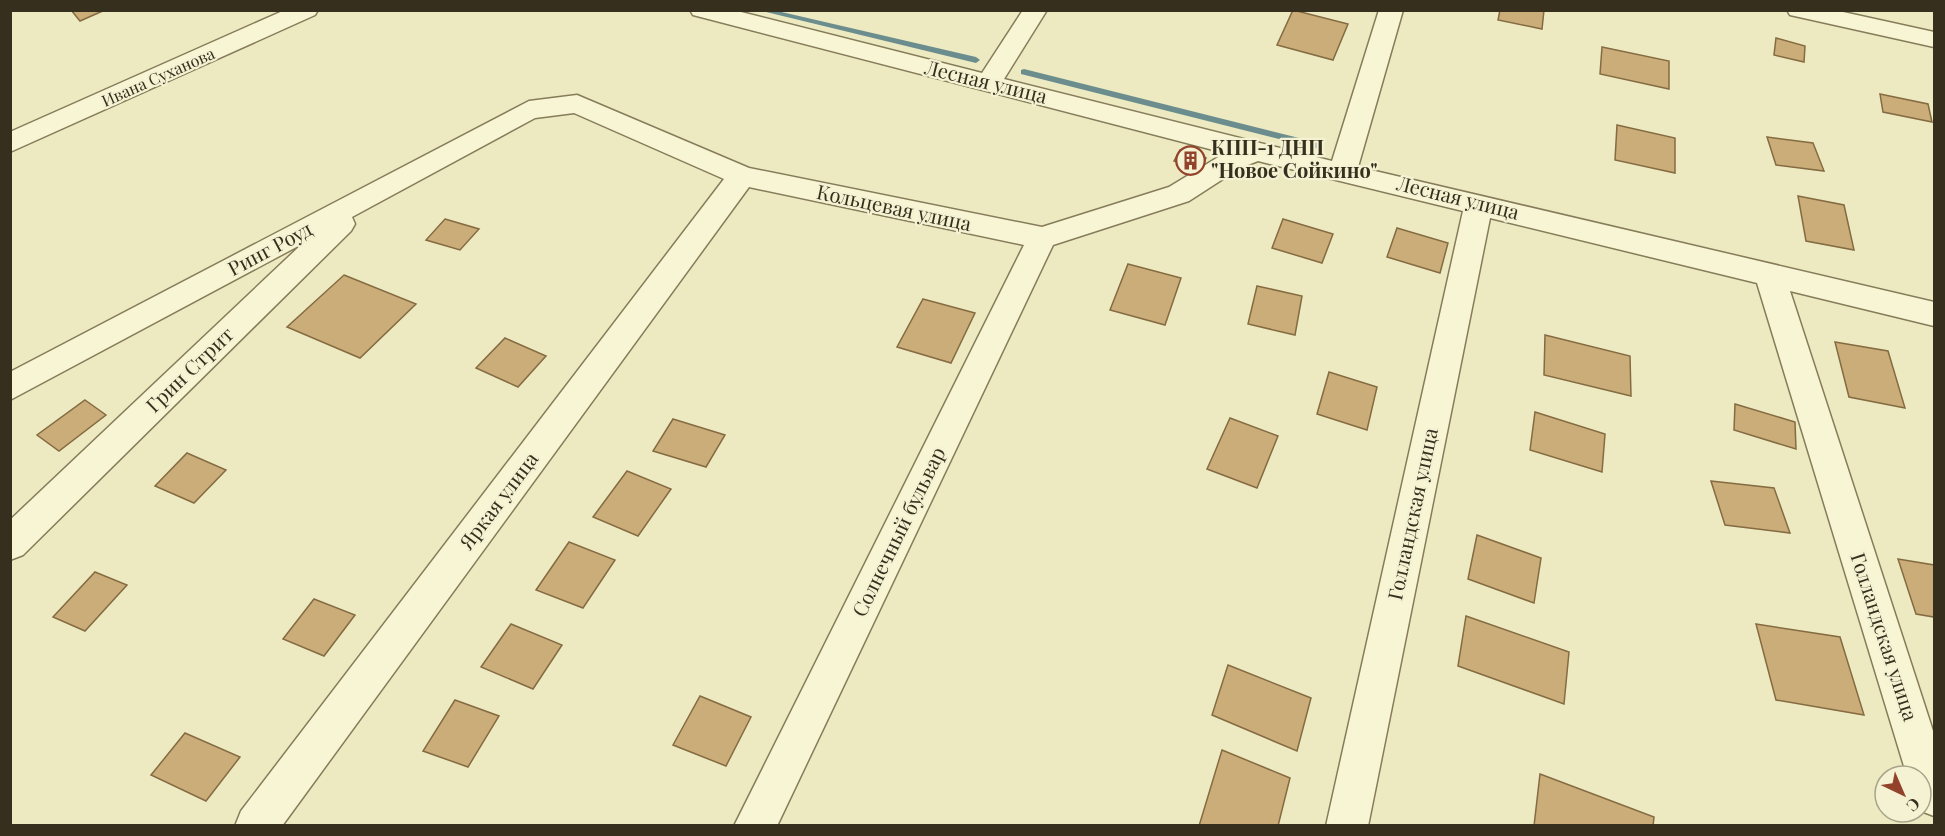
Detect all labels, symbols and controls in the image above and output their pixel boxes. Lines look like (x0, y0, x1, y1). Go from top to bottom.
street label: Ивана Суханова (98, 42, 218, 111)
street label: Лесная улица (921, 52, 1050, 109)
place label: КПП-1 ДНП "Новое Сойкино" (1211, 133, 1378, 183)
building icon: КПП-1 ДНП "Новое Сойкино" (1174, 144, 1206, 176)
street label: Лесная улица (1393, 168, 1522, 225)
street label: Кольцевая улица (814, 177, 974, 236)
street label: Ринг Роуд (222, 214, 317, 281)
street label: Грин Стрит (139, 320, 239, 418)
street label: Голландская улица (1380, 425, 1443, 602)
street label: Солнечный бульвар (845, 442, 951, 621)
street label: Яркая улица (452, 446, 543, 555)
street label: Голландская улица (1846, 549, 1925, 724)
north arrow (1873, 764, 1933, 824)
text: С (1902, 794, 1925, 817)

